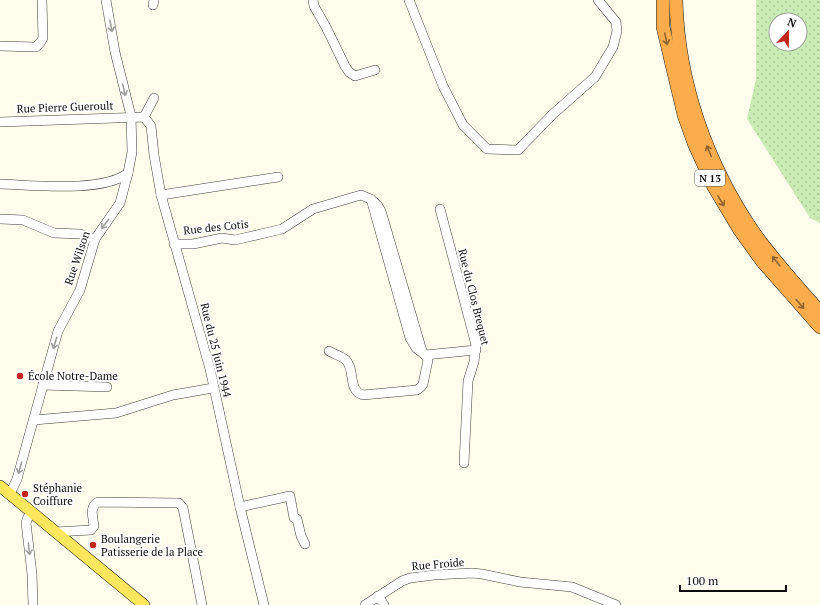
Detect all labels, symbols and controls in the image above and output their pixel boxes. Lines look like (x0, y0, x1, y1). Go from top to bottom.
north arrow (768, 12, 808, 52)
text: N (785, 15, 799, 31)
one-way arrow (107, 19, 115, 32)
one-way arrow (662, 32, 670, 45)
one-way arrow (121, 83, 129, 96)
street label: Rue Pierre Gueroult (16, 98, 114, 116)
one-way arrow (705, 145, 712, 157)
road number: N 13 (695, 170, 725, 186)
one-way arrow (718, 195, 726, 207)
street label: Rue des Cotis (183, 217, 250, 237)
one-way arrow (100, 218, 109, 229)
street label: Rue Wilson (61, 229, 93, 287)
street label: Rue du Clos Brequet (455, 247, 493, 347)
one-way arrow (772, 256, 780, 267)
one-way arrow (795, 299, 804, 309)
street label: Rue du 25 Juin 1944 (197, 301, 235, 399)
one-way arrow (51, 336, 58, 349)
place label: École Notre-Dame (28, 369, 118, 383)
marker: École Notre-Dame (15, 371, 25, 381)
one-way arrow (16, 461, 23, 474)
place label: Stéphanie Coiffure (33, 481, 83, 508)
marker: Stéphanie Coiffure (20, 489, 30, 499)
place label: Boulangerie Patisserie de la Place (101, 532, 203, 559)
marker: Boulangerie Patisserie de la Place (88, 540, 98, 550)
one-way arrow (25, 542, 33, 555)
street label: Rue Froide (411, 555, 465, 573)
scale bar (680, 567, 786, 593)
text: 100 m (686, 573, 719, 588)

